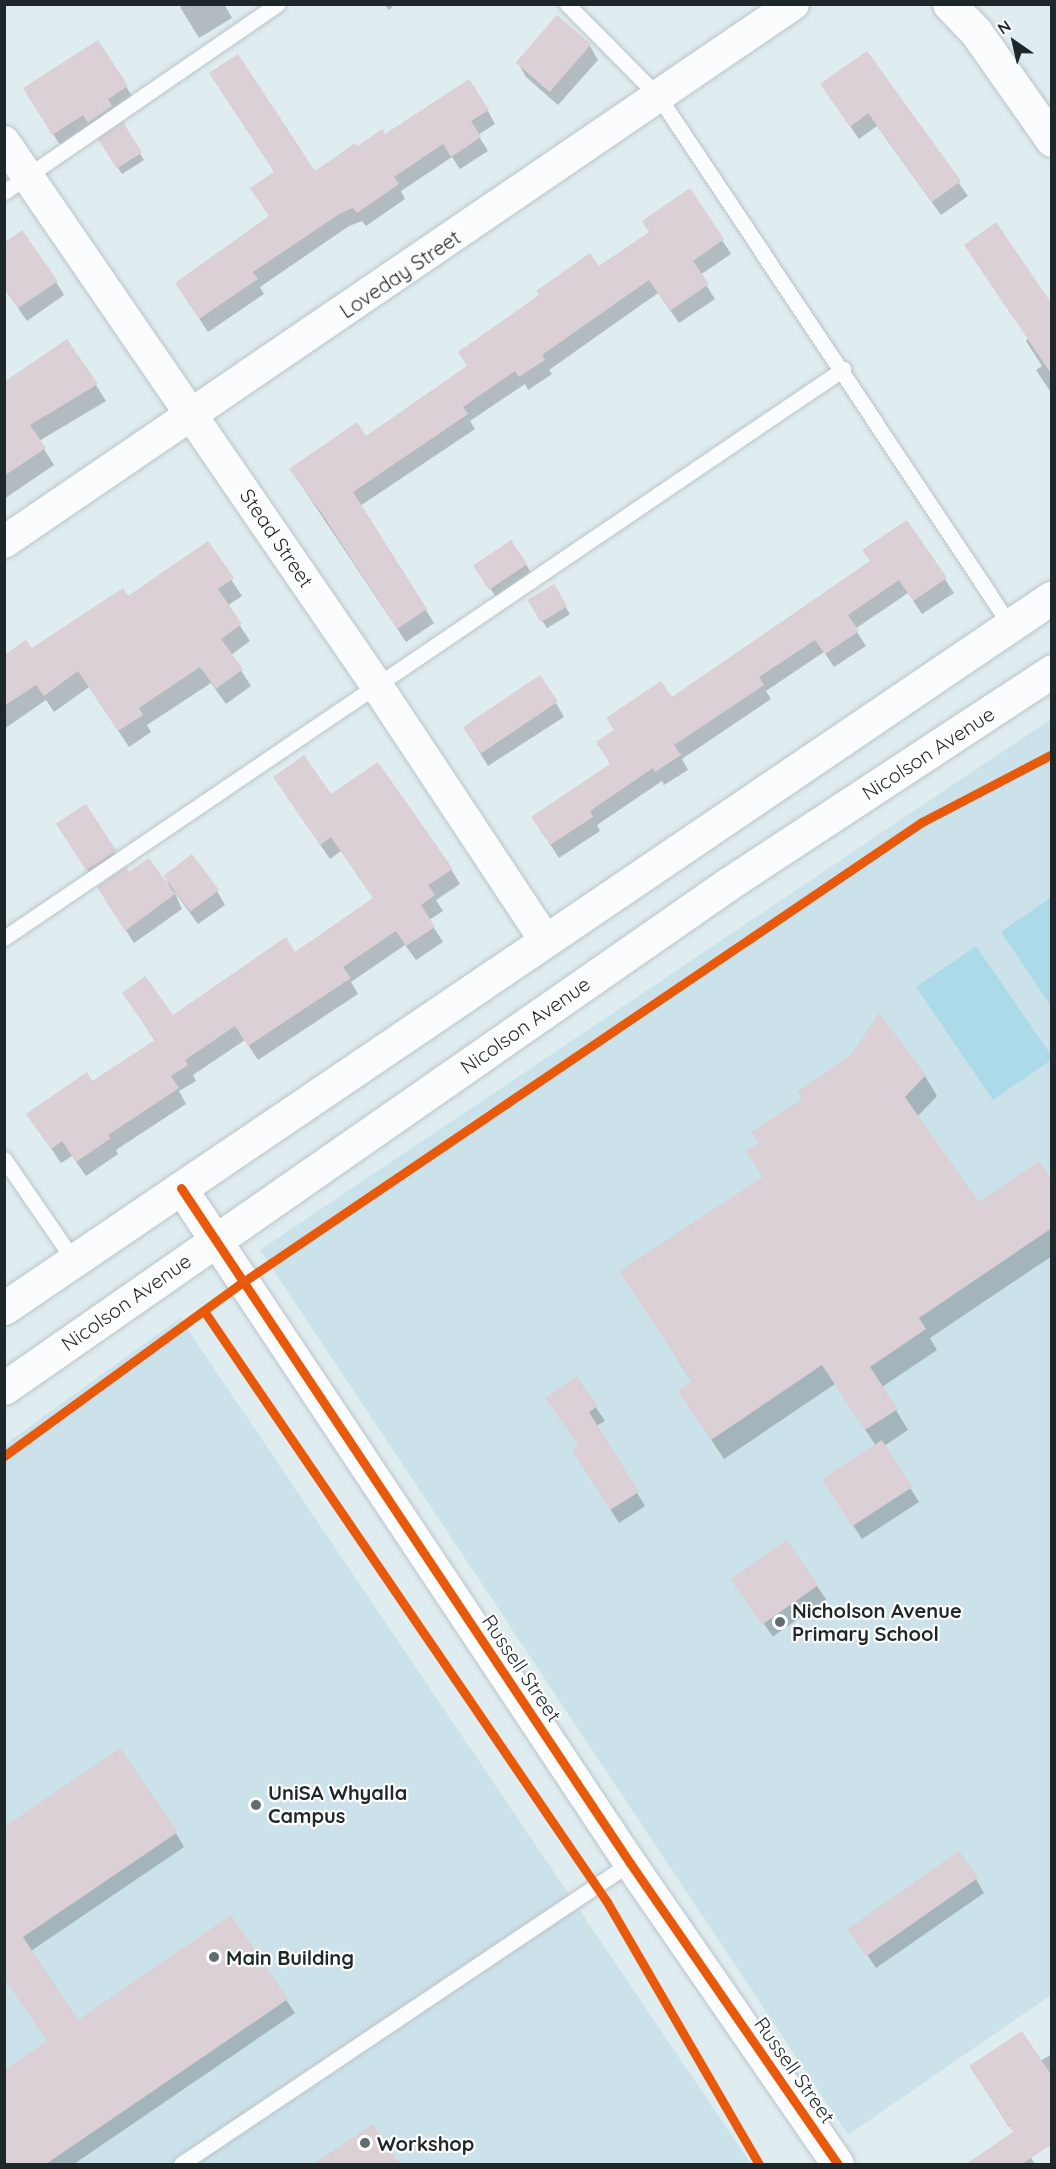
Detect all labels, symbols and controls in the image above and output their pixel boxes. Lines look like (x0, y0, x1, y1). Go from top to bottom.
north arrow (984, 12, 1044, 72)
text: N (993, 16, 1014, 39)
street label: Loveday Street (335, 225, 465, 323)
street label: Stead Street (235, 484, 319, 592)
street label: Nicolson Avenue (857, 701, 999, 805)
street label: Nicolson Avenue (456, 971, 594, 1079)
street label: Nicolson Avenue (57, 1248, 195, 1356)
place label: Nicholson Avenue Primary School (792, 1598, 962, 1645)
street label: Russell Street (477, 1610, 567, 1726)
marker: Nicholson Avenue Primary School (773, 1615, 787, 1629)
place label: UniSA Whyalla Campus (268, 1781, 407, 1828)
marker: UniSA Whyalla Campus (249, 1798, 263, 1812)
place label: Main Building (226, 1945, 354, 1969)
marker: Main Building (207, 1950, 221, 1964)
street label: Russell Street (750, 2012, 840, 2128)
place label: Workshop (377, 2131, 474, 2155)
marker: Workshop (358, 2136, 372, 2150)

